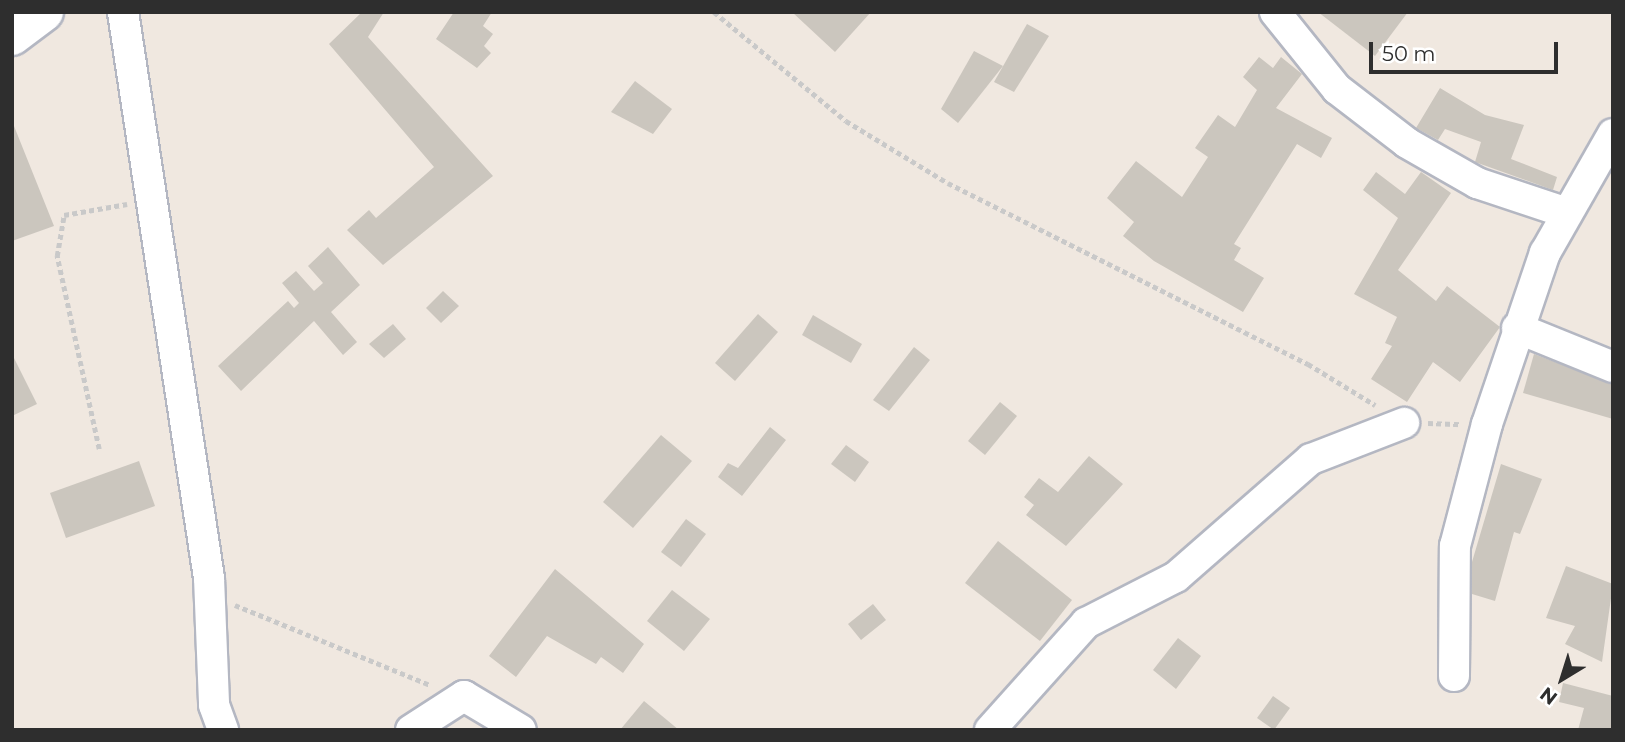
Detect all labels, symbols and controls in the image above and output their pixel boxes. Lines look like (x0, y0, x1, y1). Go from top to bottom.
scale bar (1373, 28, 1562, 72)
text: 50 m (1382, 41, 1436, 66)
north arrow (1527, 644, 1597, 714)
text: N (1536, 682, 1562, 710)

